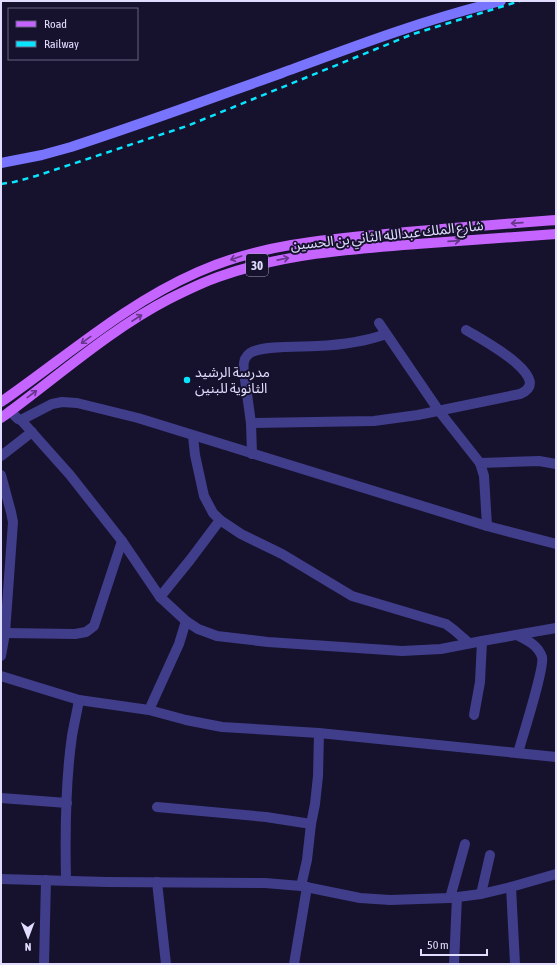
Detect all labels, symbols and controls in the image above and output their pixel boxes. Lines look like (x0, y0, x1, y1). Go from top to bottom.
legend (8, 8, 138, 60)
text: Road (44, 17, 67, 31)
text: Railway (44, 37, 79, 51)
street label: شارع الملك عبدالله الثاني بن الحسين (290, 217, 485, 256)
one-way arrow (511, 219, 524, 226)
one-way arrow (447, 238, 460, 245)
road number: 30 (246, 254, 268, 276)
one-way arrow (230, 255, 243, 262)
one-way arrow (276, 255, 289, 263)
one-way arrow (131, 314, 142, 322)
one-way arrow (80, 336, 91, 344)
place label: مدرسة الرشيد الثانوية للبنين (195, 364, 270, 397)
marker: مدرسة الرشيد الثانوية للبنين (182, 375, 192, 385)
one-way arrow (27, 390, 38, 399)
north arrow (8, 917, 48, 957)
scale bar (421, 931, 487, 957)
text: 50 m (427, 938, 449, 952)
text: N (25, 941, 32, 953)

